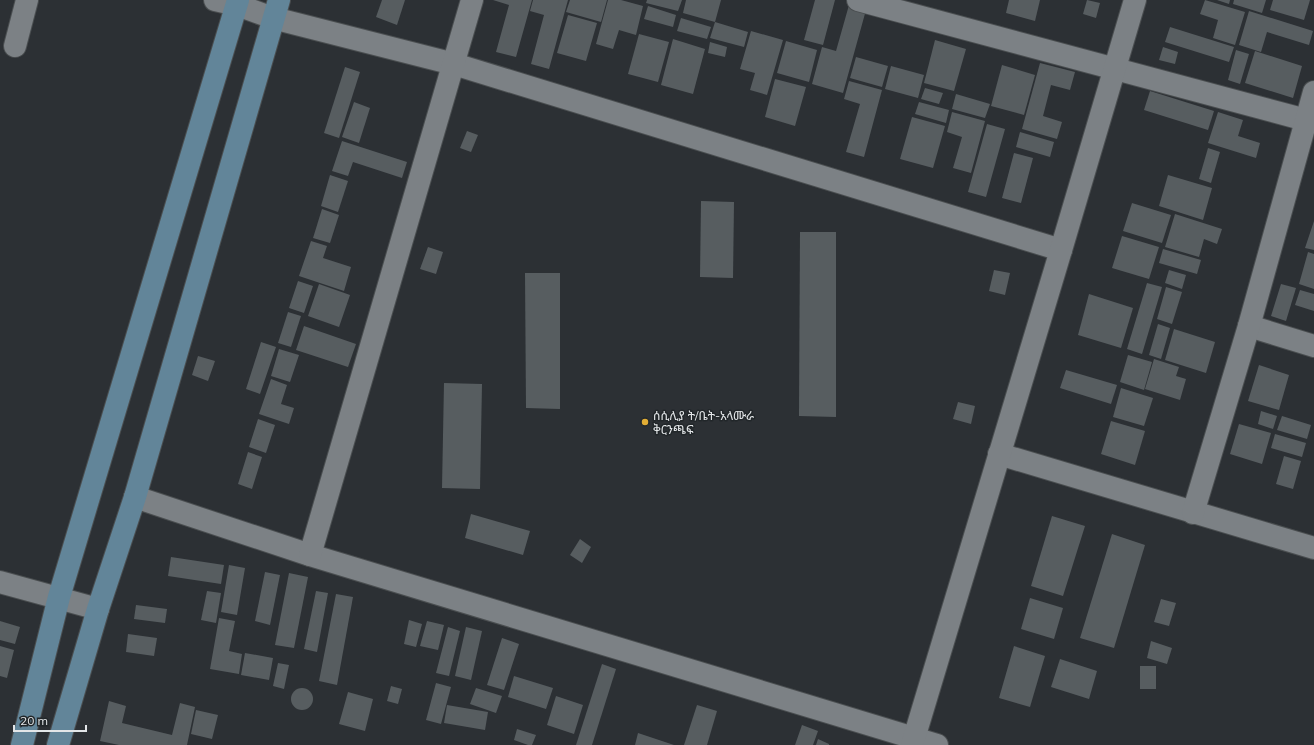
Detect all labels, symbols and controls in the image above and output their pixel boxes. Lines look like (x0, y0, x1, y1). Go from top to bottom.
place label: ሰሲሊያ ት/ቤት-አላሙራ ቅርንጫፍ (653, 408, 754, 437)
marker: ሰሲሊያ ት/ቤት-አላሙራ ቅርንጫፍ (640, 417, 650, 427)
scale bar (14, 707, 86, 733)
text: 20 m (20, 713, 48, 728)

